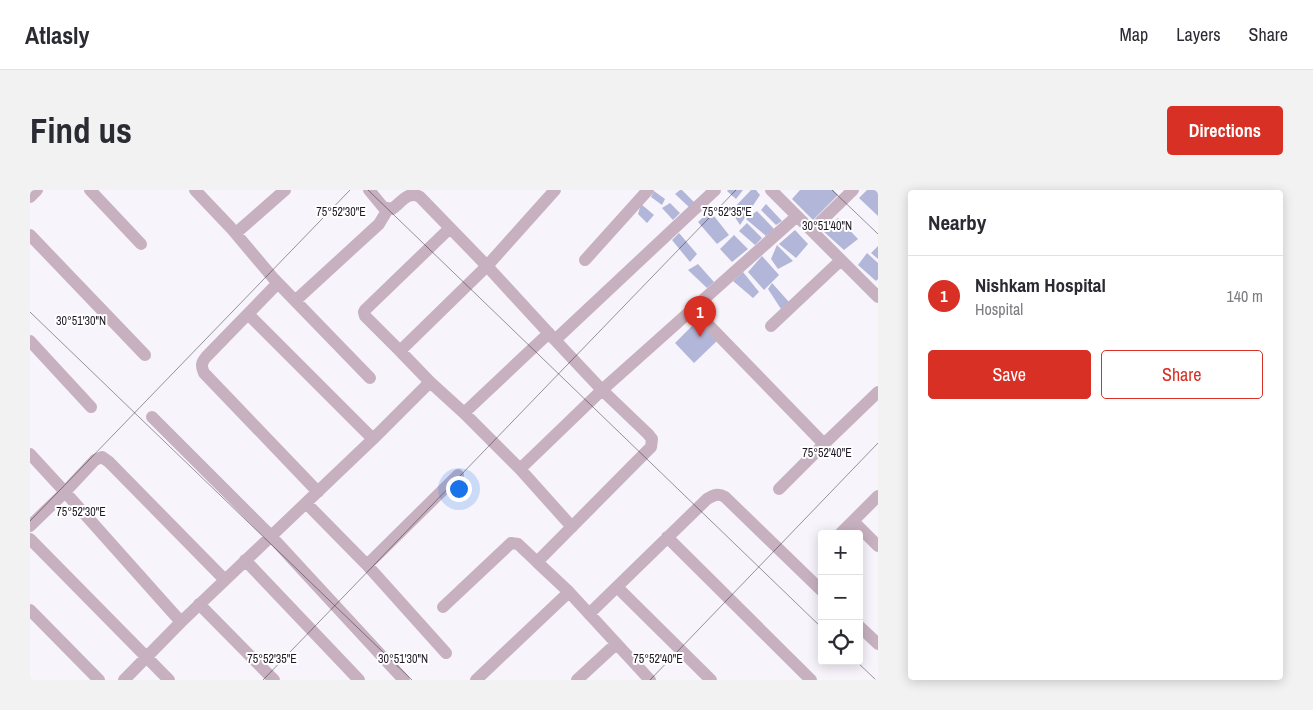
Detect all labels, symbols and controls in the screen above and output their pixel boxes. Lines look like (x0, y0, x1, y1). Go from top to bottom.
text: Atlasly (25, 19, 90, 51)
text: Map (1120, 22, 1148, 47)
text: Layers (1176, 22, 1221, 47)
text: Share (1249, 22, 1288, 47)
button: Directions (1167, 106, 1283, 155)
text: Find us (30, 107, 132, 154)
text: 75°52'30"E (316, 204, 366, 220)
text: 75°52'35"E (702, 204, 752, 220)
text: Nearby (928, 208, 986, 237)
text: 30°51'40"N (802, 218, 852, 234)
text: Nishkam Hospital (975, 272, 1106, 298)
text: 1 (940, 285, 948, 307)
text: 140 m (1227, 285, 1263, 307)
pin: 1 (684, 296, 716, 337)
text: Hospital (975, 298, 1023, 320)
text: 30°51'30"N (56, 313, 106, 329)
button: Save (928, 350, 1091, 399)
button: Share (1101, 350, 1263, 399)
text: 75°52'40"E (802, 445, 852, 461)
your location (446, 476, 472, 502)
text: 75°52'30"E (56, 504, 106, 520)
map controls (818, 530, 863, 665)
button: + (818, 530, 863, 575)
button: − (818, 575, 863, 620)
button: locate (818, 620, 863, 665)
text: 75°52'35"E (247, 651, 297, 667)
text: 30°51'30"N (378, 651, 428, 667)
text: 75°52'40"E (633, 651, 683, 667)

